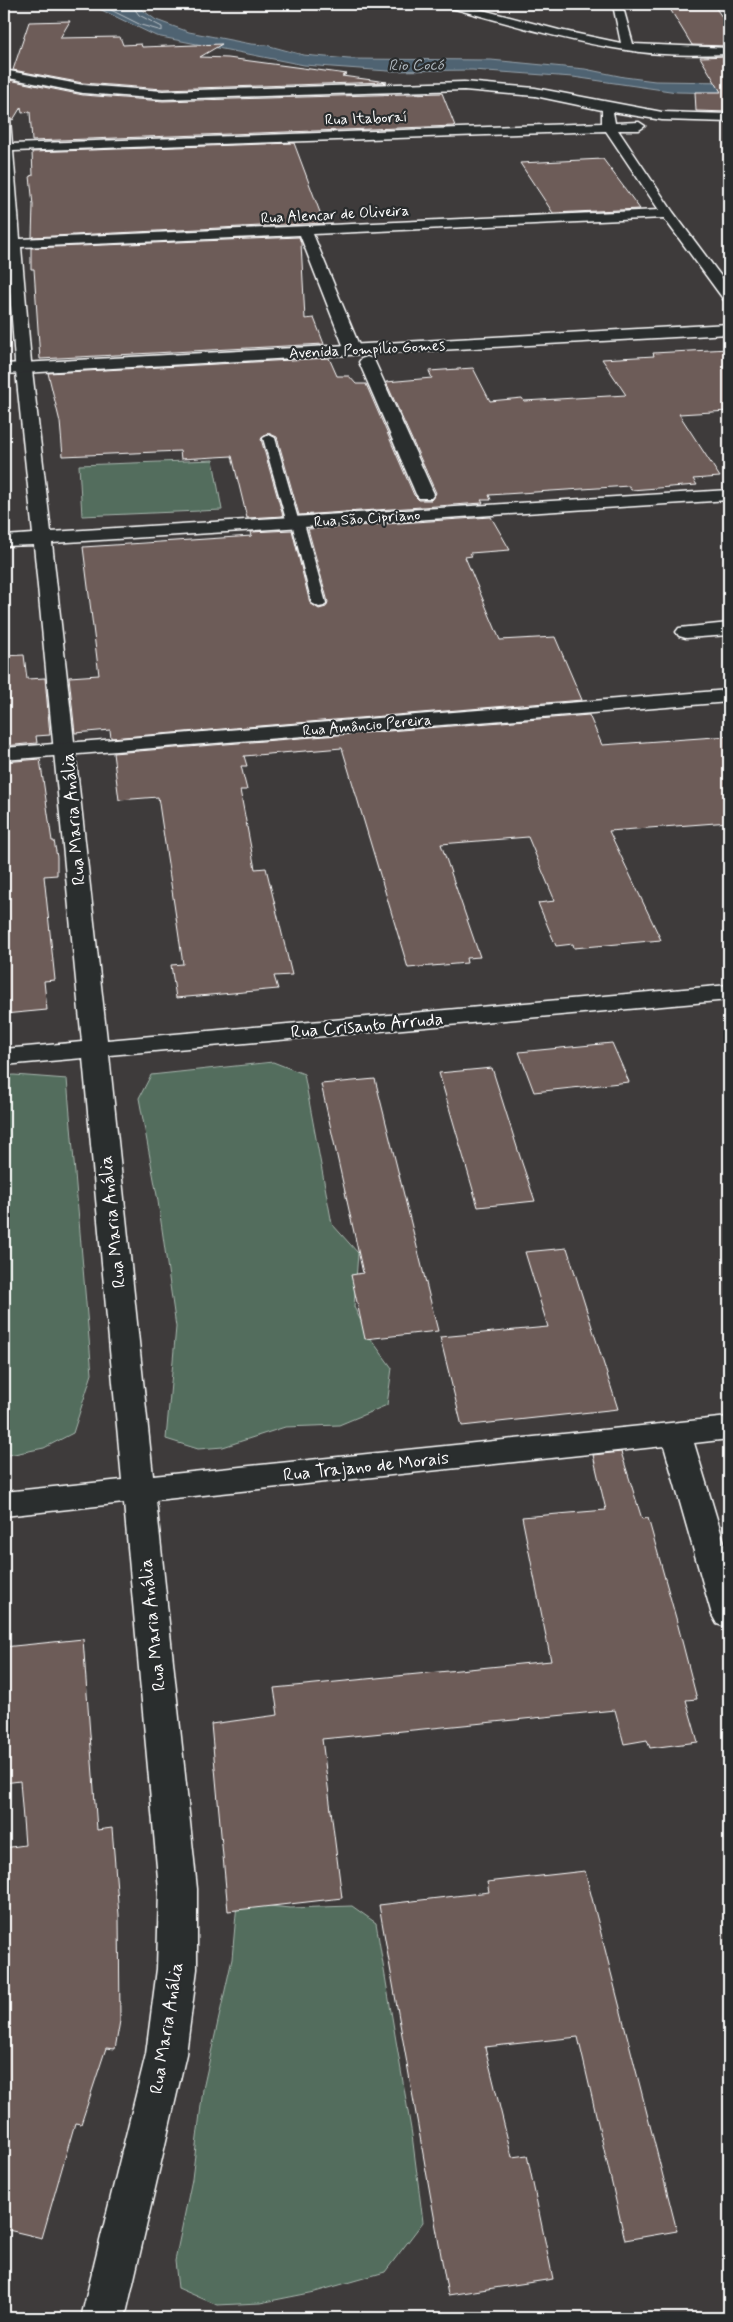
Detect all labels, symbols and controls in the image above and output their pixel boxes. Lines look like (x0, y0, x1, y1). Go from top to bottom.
water label: Rio Cocó (388, 54, 445, 76)
street label: Rua Itaboraí (325, 108, 407, 130)
street label: Rua Alencar de Oliveira (260, 201, 410, 229)
street label: Avenida Pompílio Gomes (288, 336, 446, 364)
street label: Rua São Cipriano (313, 505, 421, 533)
street label: Rua Amâncio Pereira (302, 710, 433, 742)
street label: Rua Maria Anália (56, 752, 92, 886)
street label: Rua Crisanto Arruda (290, 1007, 444, 1045)
street label: Rua Maria Anália (94, 1154, 132, 1289)
street label: Rua Trajano de Morais (282, 1446, 450, 1488)
street label: Rua Maria Anália (134, 1557, 172, 1692)
street label: Rua Maria Anália (145, 1961, 189, 2096)

